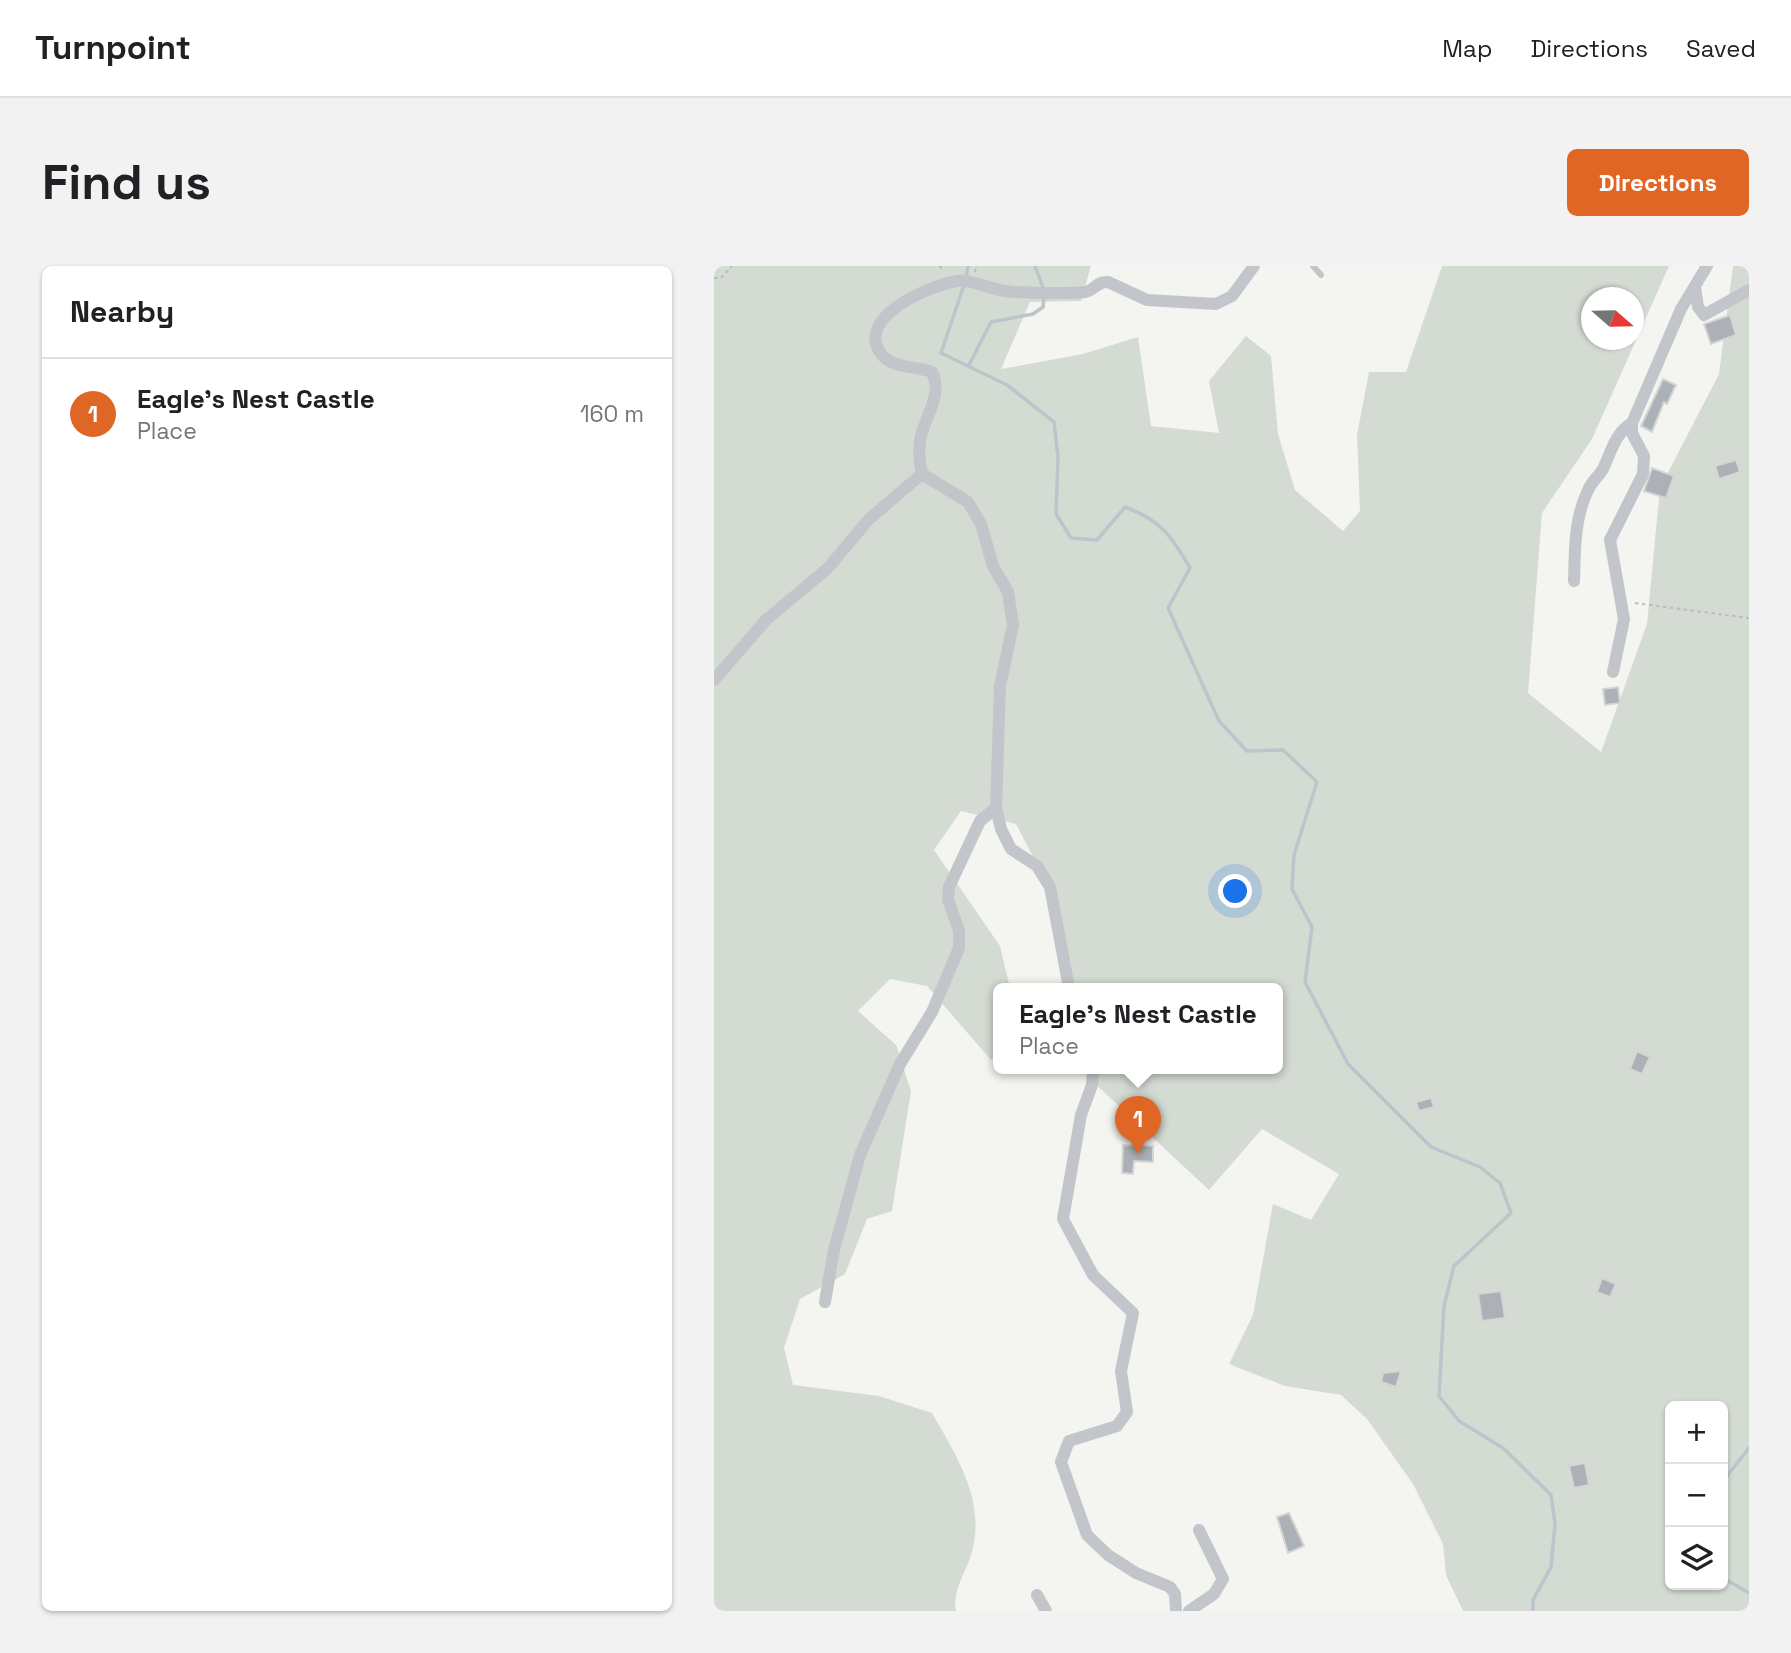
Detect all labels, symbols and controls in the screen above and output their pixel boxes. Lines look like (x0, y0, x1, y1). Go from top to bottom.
text: Turnpoint (35, 27, 191, 69)
text: Map (1442, 33, 1492, 64)
text: Directions (1530, 33, 1648, 64)
text: Saved (1686, 33, 1756, 64)
button: Directions (1567, 149, 1749, 216)
text: Find us (42, 151, 211, 213)
north arrow (1581, 287, 1644, 350)
text: Nearby (70, 292, 174, 331)
text: Eagle’s Nest Castle (137, 382, 375, 416)
text: 1 (88, 399, 98, 429)
text: 160 m (580, 399, 644, 429)
text: Place (137, 416, 197, 446)
your location (1218, 874, 1252, 908)
popup (993, 983, 1283, 1074)
text: Eagle’s Nest Castle (1019, 997, 1257, 1031)
text: Place (1019, 1031, 1079, 1061)
pin: 1 (1115, 1096, 1161, 1154)
map controls (1665, 1401, 1728, 1590)
button: + (1665, 1401, 1728, 1464)
button: − (1665, 1464, 1728, 1527)
button: layers (1665, 1527, 1728, 1590)

